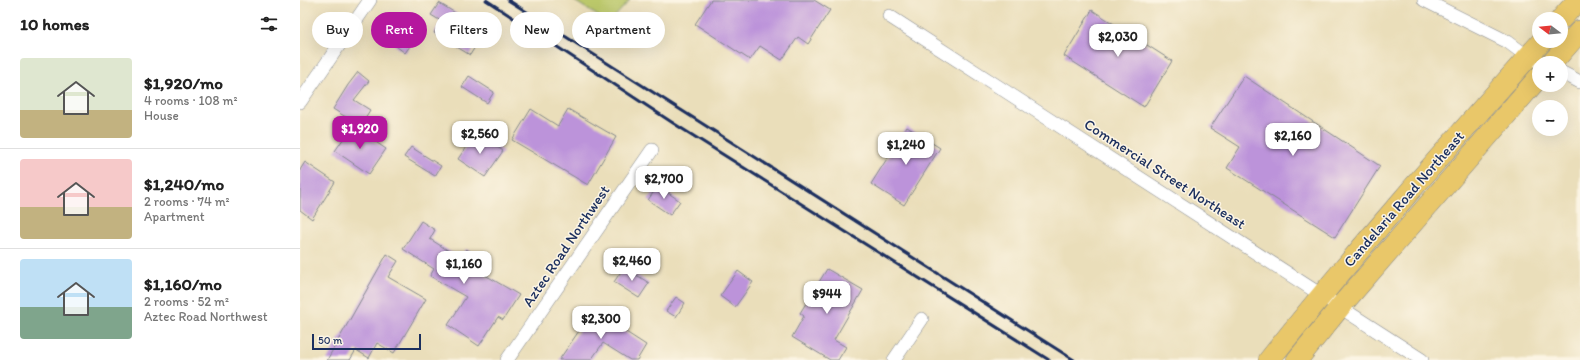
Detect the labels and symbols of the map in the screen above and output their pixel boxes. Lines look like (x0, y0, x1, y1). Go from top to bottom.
north arrow (1532, 12, 1568, 48)
pin: $2,030 (1085, 24, 1151, 58)
street label: Commercial Street Northeast (1081, 115, 1250, 233)
pin: $1,920 (327, 116, 393, 150)
pin: $2,560 (447, 121, 513, 155)
pin: $2,160 (1260, 123, 1326, 157)
street label: Candelaria Road Northeast (1340, 127, 1468, 271)
pin: $1,240 (873, 132, 939, 166)
pin: $2,700 (631, 166, 697, 200)
street label: Aztec Road Northwest (519, 181, 614, 310)
pin: $2,460 (599, 248, 665, 282)
pin: $1,160 (431, 251, 497, 285)
pin: $944 (803, 281, 851, 315)
pin: $2,300 (568, 306, 634, 340)
scale bar (312, 332, 421, 351)

